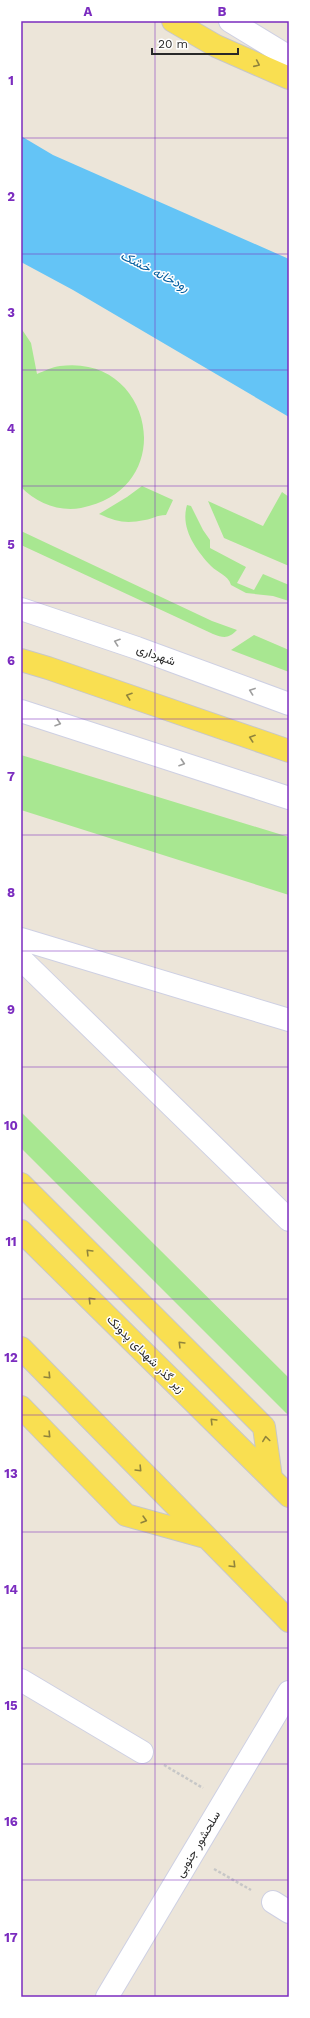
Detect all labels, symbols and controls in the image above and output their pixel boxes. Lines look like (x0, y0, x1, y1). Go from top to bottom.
text: A (84, 4, 93, 19)
text: B (218, 4, 227, 19)
scale bar (152, 30, 238, 56)
text: 20 m (158, 37, 188, 51)
one-way arrow (253, 59, 261, 67)
text: 1 (8, 73, 14, 88)
text: 2 (7, 189, 15, 204)
water label: رودخانه خشک (118, 247, 192, 296)
text: 3 (7, 305, 15, 320)
text: 4 (7, 421, 16, 436)
text: 5 (7, 537, 15, 552)
one-way arrow (114, 638, 121, 646)
street label: شهرداری (134, 642, 177, 669)
text: 6 (7, 653, 15, 668)
one-way arrow (249, 687, 256, 695)
one-way arrow (126, 692, 133, 701)
one-way arrow (54, 718, 61, 726)
one-way arrow (249, 734, 256, 743)
one-way arrow (178, 758, 185, 767)
text: 7 (7, 769, 15, 784)
text: 8 (7, 885, 15, 900)
text: 9 (7, 1002, 15, 1017)
text: 10 (4, 1118, 18, 1133)
text: 11 (5, 1234, 17, 1249)
one-way arrow (86, 1249, 94, 1257)
one-way arrow (88, 1297, 96, 1305)
street label: زیر گذر شهدای پدونک (103, 1312, 188, 1397)
one-way arrow (178, 1341, 186, 1349)
text: 12 (4, 1350, 18, 1365)
one-way arrow (43, 1371, 51, 1379)
one-way arrow (210, 1418, 218, 1426)
one-way arrow (43, 1430, 51, 1438)
one-way arrow (262, 1436, 271, 1442)
one-way arrow (134, 1464, 142, 1472)
text: 13 (4, 1466, 18, 1481)
one-way arrow (140, 1515, 147, 1524)
one-way arrow (228, 1560, 236, 1568)
text: 14 (4, 1582, 19, 1597)
text: 15 (4, 1698, 18, 1713)
street label: سلحشور جنوبی (173, 1808, 224, 1880)
text: 16 (4, 1814, 18, 1829)
text: 17 (4, 1930, 18, 1945)

